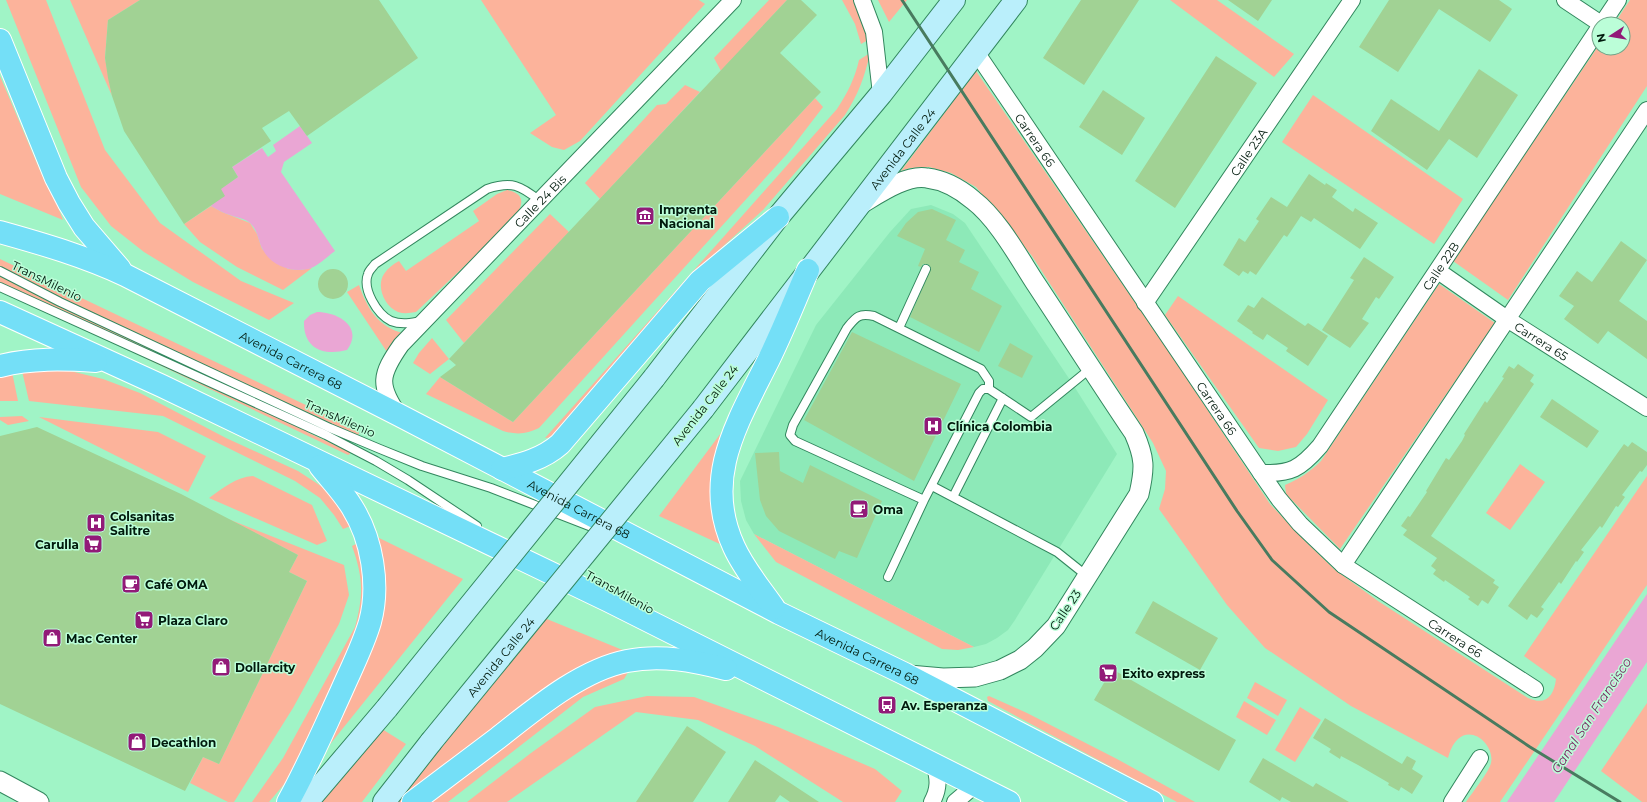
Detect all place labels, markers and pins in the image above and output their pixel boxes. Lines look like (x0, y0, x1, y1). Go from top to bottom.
place label: Imprenta Nacional (659, 202, 717, 231)
museum icon: Imprenta Nacional (634, 205, 656, 227)
hospital icon: Clínica Colombia (922, 415, 944, 437)
place label: Clínica Colombia (947, 419, 1052, 434)
cafe icon: Oma (848, 498, 870, 520)
place label: Oma (873, 502, 903, 517)
place label: Colsanitas Salitre (110, 509, 175, 538)
hospital icon: Colsanitas Salitre (85, 512, 107, 534)
supermarket icon: Carulla (82, 533, 104, 555)
place label: Carulla (35, 537, 79, 552)
cafe icon: Café OMA (120, 573, 142, 595)
place label: Café OMA (145, 577, 208, 592)
supermarket icon: Plaza Claro (133, 609, 155, 631)
place label: Plaza Claro (158, 613, 228, 628)
shop icon: Mac Center (41, 627, 63, 649)
place label: Mac Center (66, 631, 138, 646)
shop icon: Dollarcity (210, 656, 232, 678)
place label: Dollarcity (235, 660, 296, 675)
supermarket icon: Exito express (1097, 662, 1119, 684)
place label: Exito express (1122, 666, 1206, 681)
bus stop icon: Av. Esperanza (876, 694, 898, 716)
place label: Av. Esperanza (900, 698, 988, 713)
shop icon: Decathlon (126, 731, 148, 753)
place label: Decathlon (151, 735, 216, 750)

